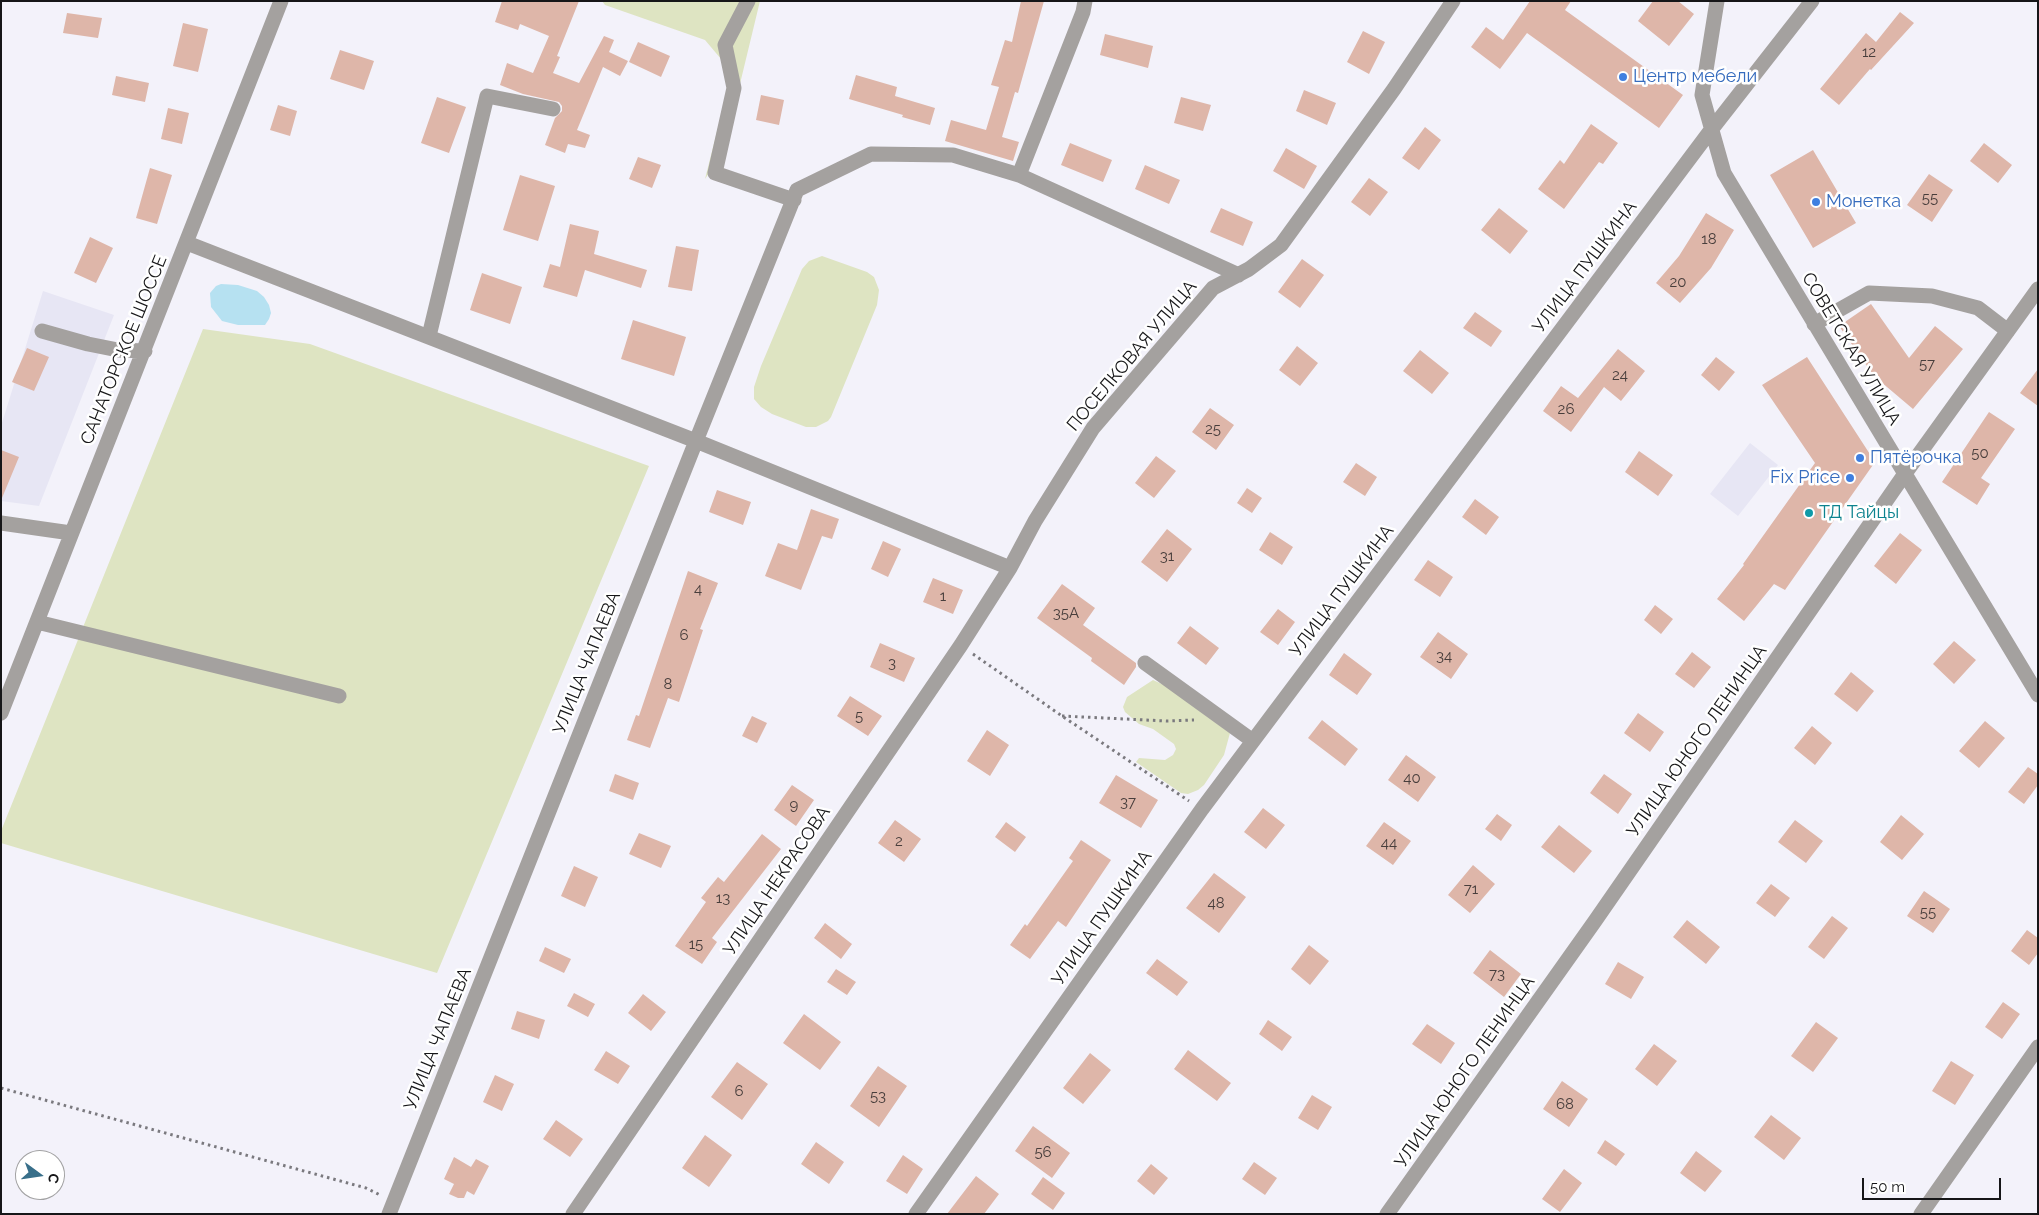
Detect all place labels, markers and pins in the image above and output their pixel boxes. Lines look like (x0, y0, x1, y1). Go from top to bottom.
place label: Центр мебели (1633, 66, 1757, 88)
marker: Центр мебели (1617, 71, 1629, 83)
place label: Монетка (1826, 191, 1901, 213)
marker: Монетка (1810, 196, 1822, 208)
place label: Пятёрочка (1870, 447, 1962, 469)
marker: Пятёрочка (1854, 452, 1866, 464)
place label: Fix Price (1770, 467, 1840, 489)
marker: Fix Price (1844, 472, 1856, 484)
place label: ТД Тайцы (1819, 502, 1899, 524)
marker: ТД Тайцы (1803, 507, 1815, 519)

